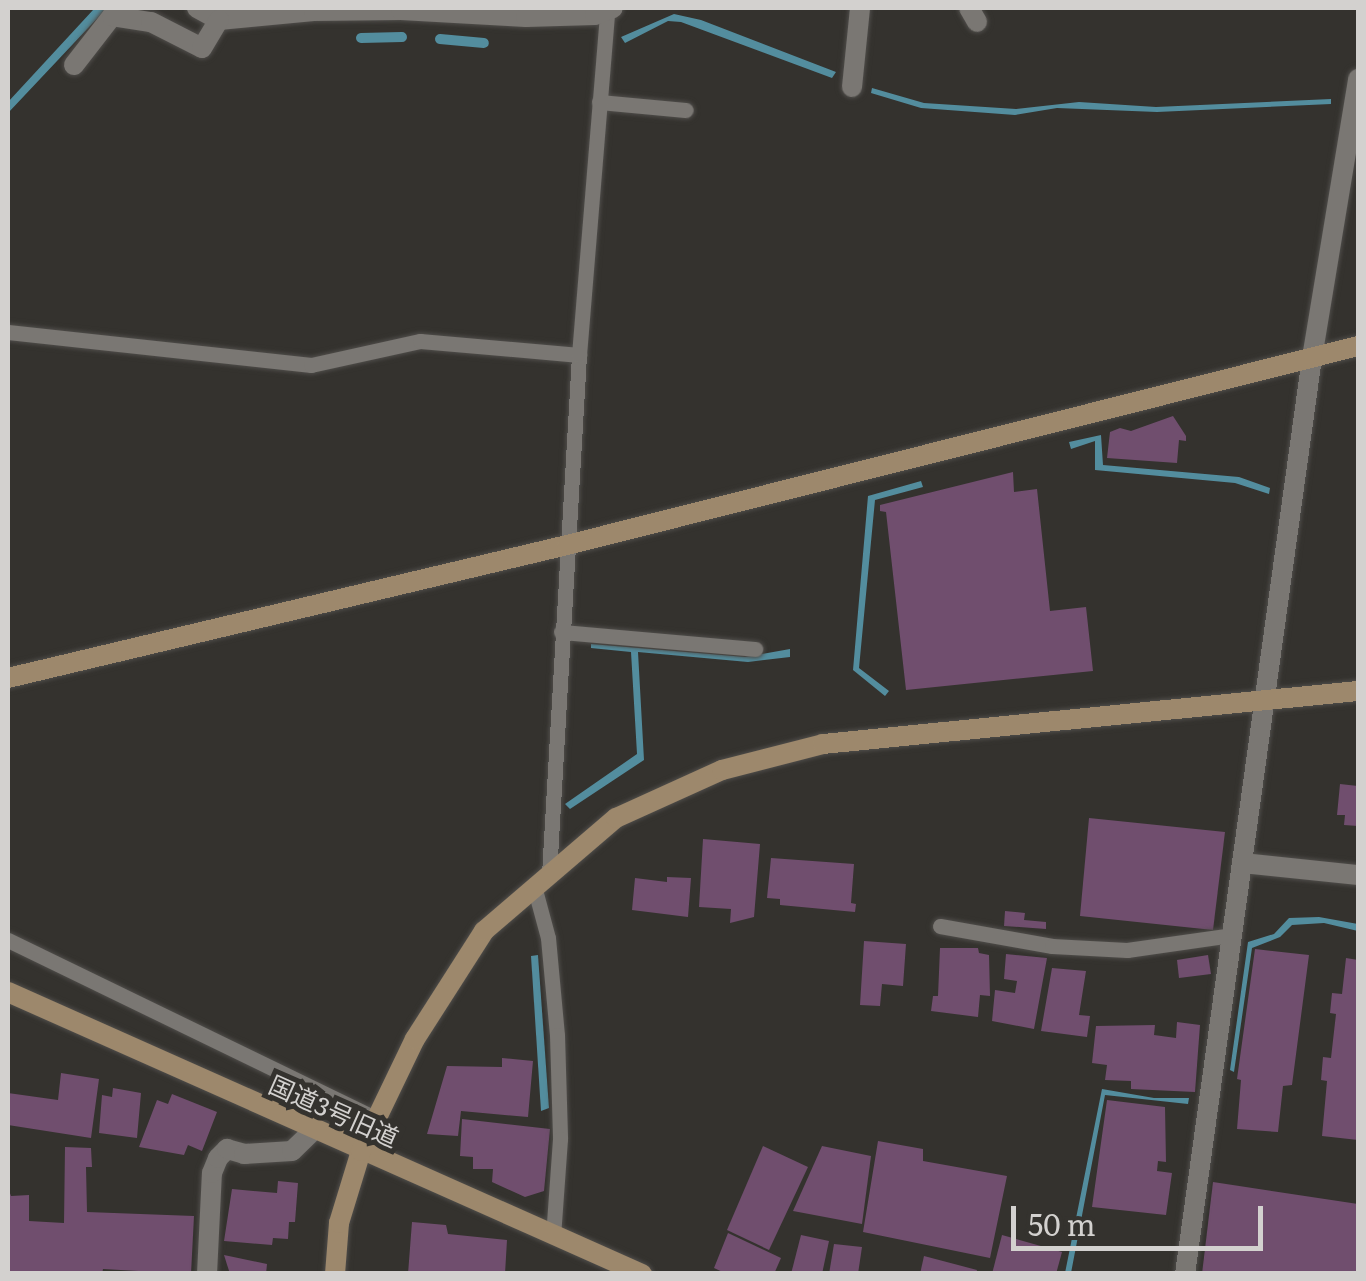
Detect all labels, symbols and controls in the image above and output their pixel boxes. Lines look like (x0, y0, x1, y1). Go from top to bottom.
street label: 国道3号旧道 (265, 1069, 403, 1153)
scale bar (1016, 1186, 1268, 1248)
text: 50 m (1028, 1201, 1096, 1245)

